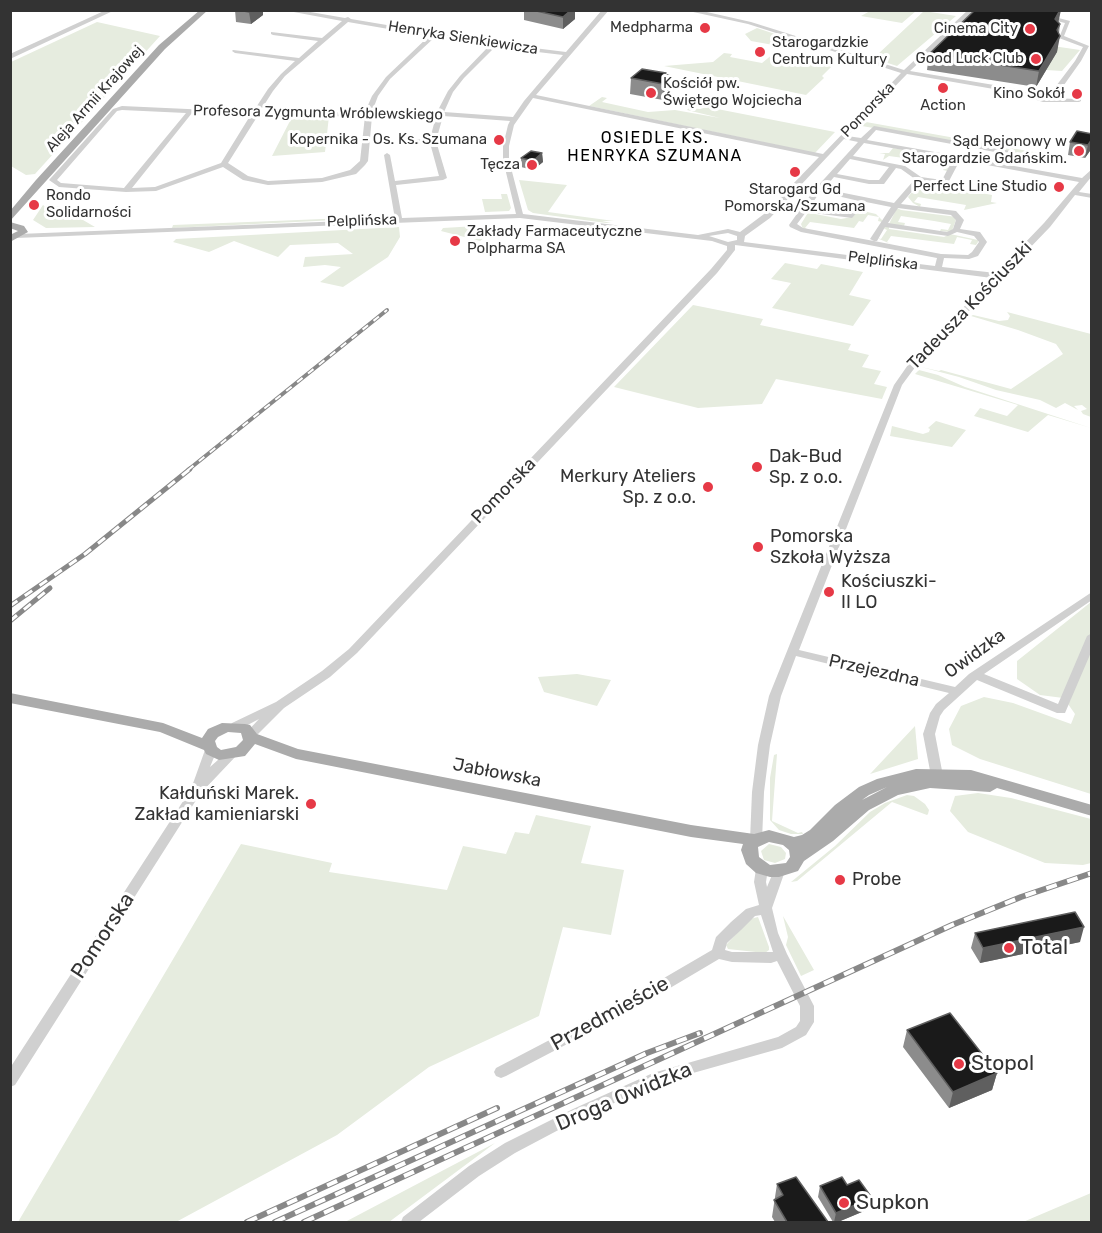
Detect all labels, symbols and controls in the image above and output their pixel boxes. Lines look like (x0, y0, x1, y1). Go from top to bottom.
street label: Henryka Sienkiewicza (387, 17, 539, 59)
place label: Medpharma (610, 19, 693, 37)
place label: Cinema City (934, 20, 1018, 38)
marker: Medpharma (698, 21, 712, 35)
marker: Cinema City (1023, 22, 1037, 36)
place label: Starogardzkie Centrum Kultury (772, 34, 887, 69)
street label: Aleja Armii Krajowej (42, 42, 148, 156)
marker: Starogardzkie Centrum Kultury (753, 45, 767, 59)
place label: Good Luck Club (915, 50, 1024, 68)
marker: Good Luck Club (1029, 52, 1043, 66)
place label: Kościół pw. Świętego Wojciecha (663, 75, 802, 110)
street label: Pomorska (837, 79, 899, 141)
marker: Action (936, 81, 950, 95)
place label: Kino Sokół (993, 85, 1065, 103)
marker: Kościół pw. Świętego Wojciecha (644, 86, 658, 100)
marker: Kino Sokół (1070, 87, 1084, 101)
place label: Action (920, 97, 966, 115)
street label: Profesora Zygmunta Wróblewskiego (193, 102, 443, 124)
district label: OSIEDLE KS. HENRYKA SZUMANA (567, 128, 743, 166)
place label: Kopernika - Os. Ks. Szumana (289, 131, 487, 149)
marker: Kopernika - Os. Ks. Szumana (492, 133, 506, 147)
place label: Sąd Rejonowy w Starogardzie Gdańskim. (902, 133, 1067, 168)
marker: Sąd Rejonowy w Starogardzie Gdańskim. (1072, 144, 1086, 158)
place label: Tęcza (480, 156, 520, 174)
marker: Tęcza (525, 158, 539, 172)
marker: Starogard Gd Pomorska/Szumana (788, 165, 802, 179)
place label: Perfect Line Studio (913, 178, 1047, 196)
marker: Perfect Line Studio (1052, 180, 1066, 194)
place label: Starogard Gd Pomorska/Szumana (724, 181, 866, 216)
place label: Rondo Solidarności (46, 187, 131, 222)
marker: Rondo Solidarności (27, 198, 41, 212)
street label: Pelplińska (327, 211, 397, 231)
place label: Zakłady Farmaceutyczne Polpharma SA (467, 223, 642, 258)
marker: Zakłady Farmaceutyczne Polpharma SA (448, 234, 462, 248)
street label: Tadeusza Kościuszki (903, 237, 1037, 375)
street label: Pelplińska (847, 248, 919, 274)
place label: Dak-Bud Sp. z o.o. (769, 446, 842, 488)
street label: Pomorska (467, 454, 541, 528)
marker: Dak-Bud Sp. z o.o. (750, 460, 764, 474)
place label: Merkury Ateliers Sp. z o.o. (560, 466, 696, 508)
marker: Merkury Ateliers Sp. z o.o. (701, 480, 715, 494)
place label: Pomorska Szkoła Wyższa (770, 526, 891, 568)
marker: Pomorska Szkoła Wyższa (751, 540, 765, 554)
place label: Kościuszki- II LO (841, 571, 937, 614)
marker: Kościuszki- II LO (822, 585, 836, 599)
street label: Owidzka (940, 625, 1010, 683)
street label: Przejezdna (826, 650, 922, 692)
street label: Jabłowska (451, 754, 543, 792)
place label: Kałduński Marek. Zakład kamieniarski (135, 783, 299, 826)
marker: Kałduński Marek. Zakład kamieniarski (304, 797, 318, 811)
place label: Probe (852, 869, 901, 891)
marker: Probe (833, 873, 847, 887)
street label: Pomorska (66, 888, 140, 984)
place label: Total (1021, 935, 1068, 961)
marker: Total (1002, 941, 1016, 955)
street label: Przedmieście (547, 971, 673, 1057)
place label: Stopol (971, 1051, 1034, 1077)
street label: Droga Owidzka (552, 1057, 696, 1137)
marker: Stopol (952, 1057, 966, 1071)
place label: Supkon (856, 1190, 929, 1216)
marker: Supkon (837, 1196, 851, 1210)

